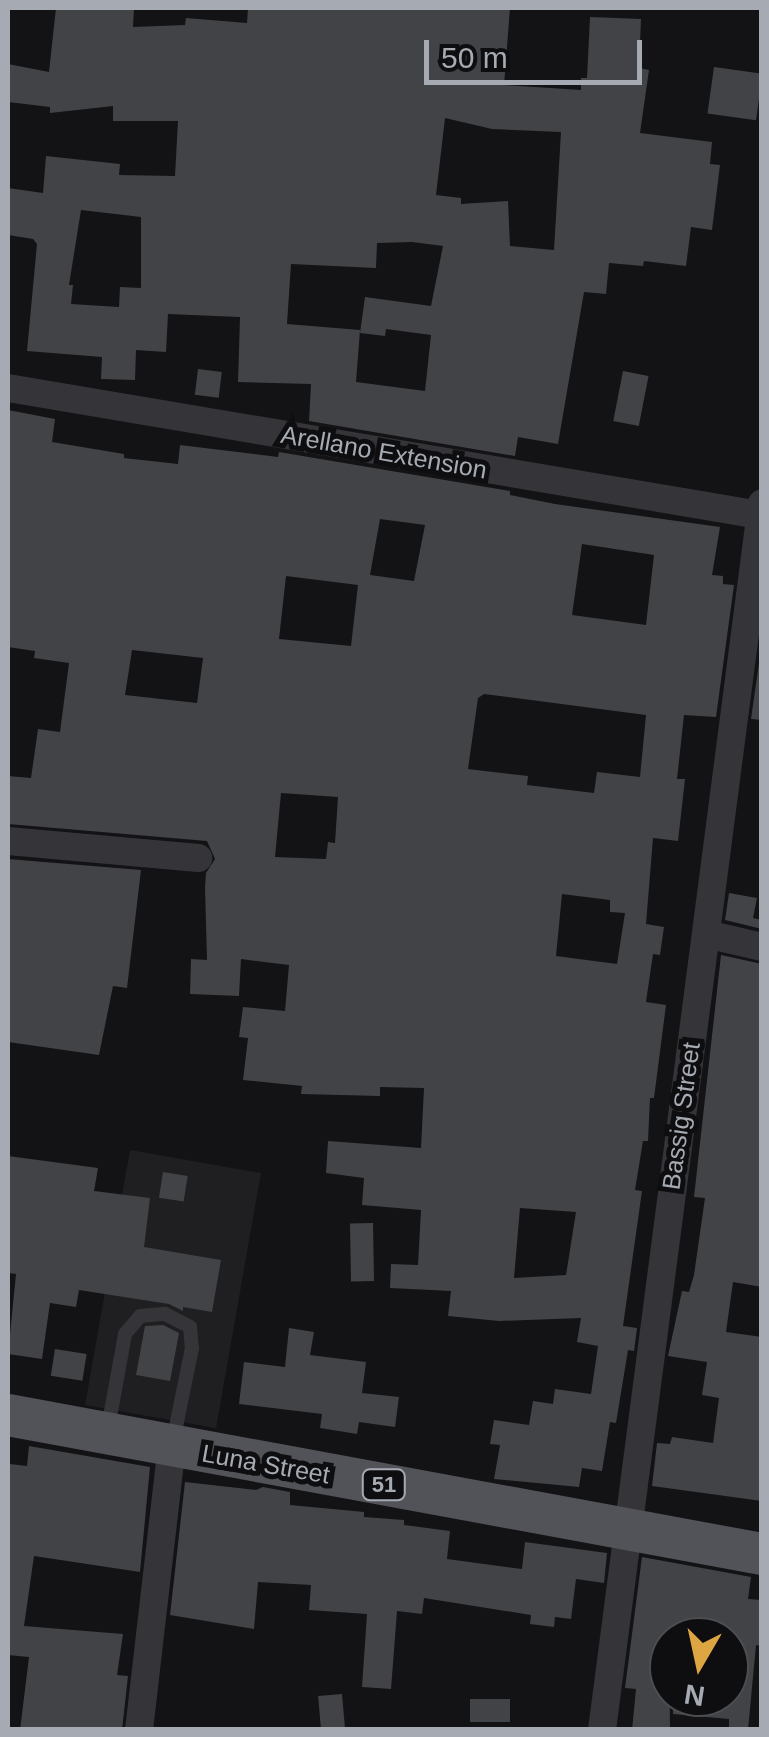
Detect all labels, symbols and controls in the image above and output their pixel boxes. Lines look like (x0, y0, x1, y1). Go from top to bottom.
scale bar (429, 20, 646, 82)
text: 50 m (441, 41, 508, 74)
street label: Arellano Extension (279, 419, 489, 485)
street label: Bassig Street (656, 1040, 706, 1192)
street label: Luna Street (200, 1438, 332, 1490)
road number: 51 (362, 1468, 406, 1502)
north arrow (649, 1617, 749, 1717)
text: N (682, 1678, 707, 1712)

